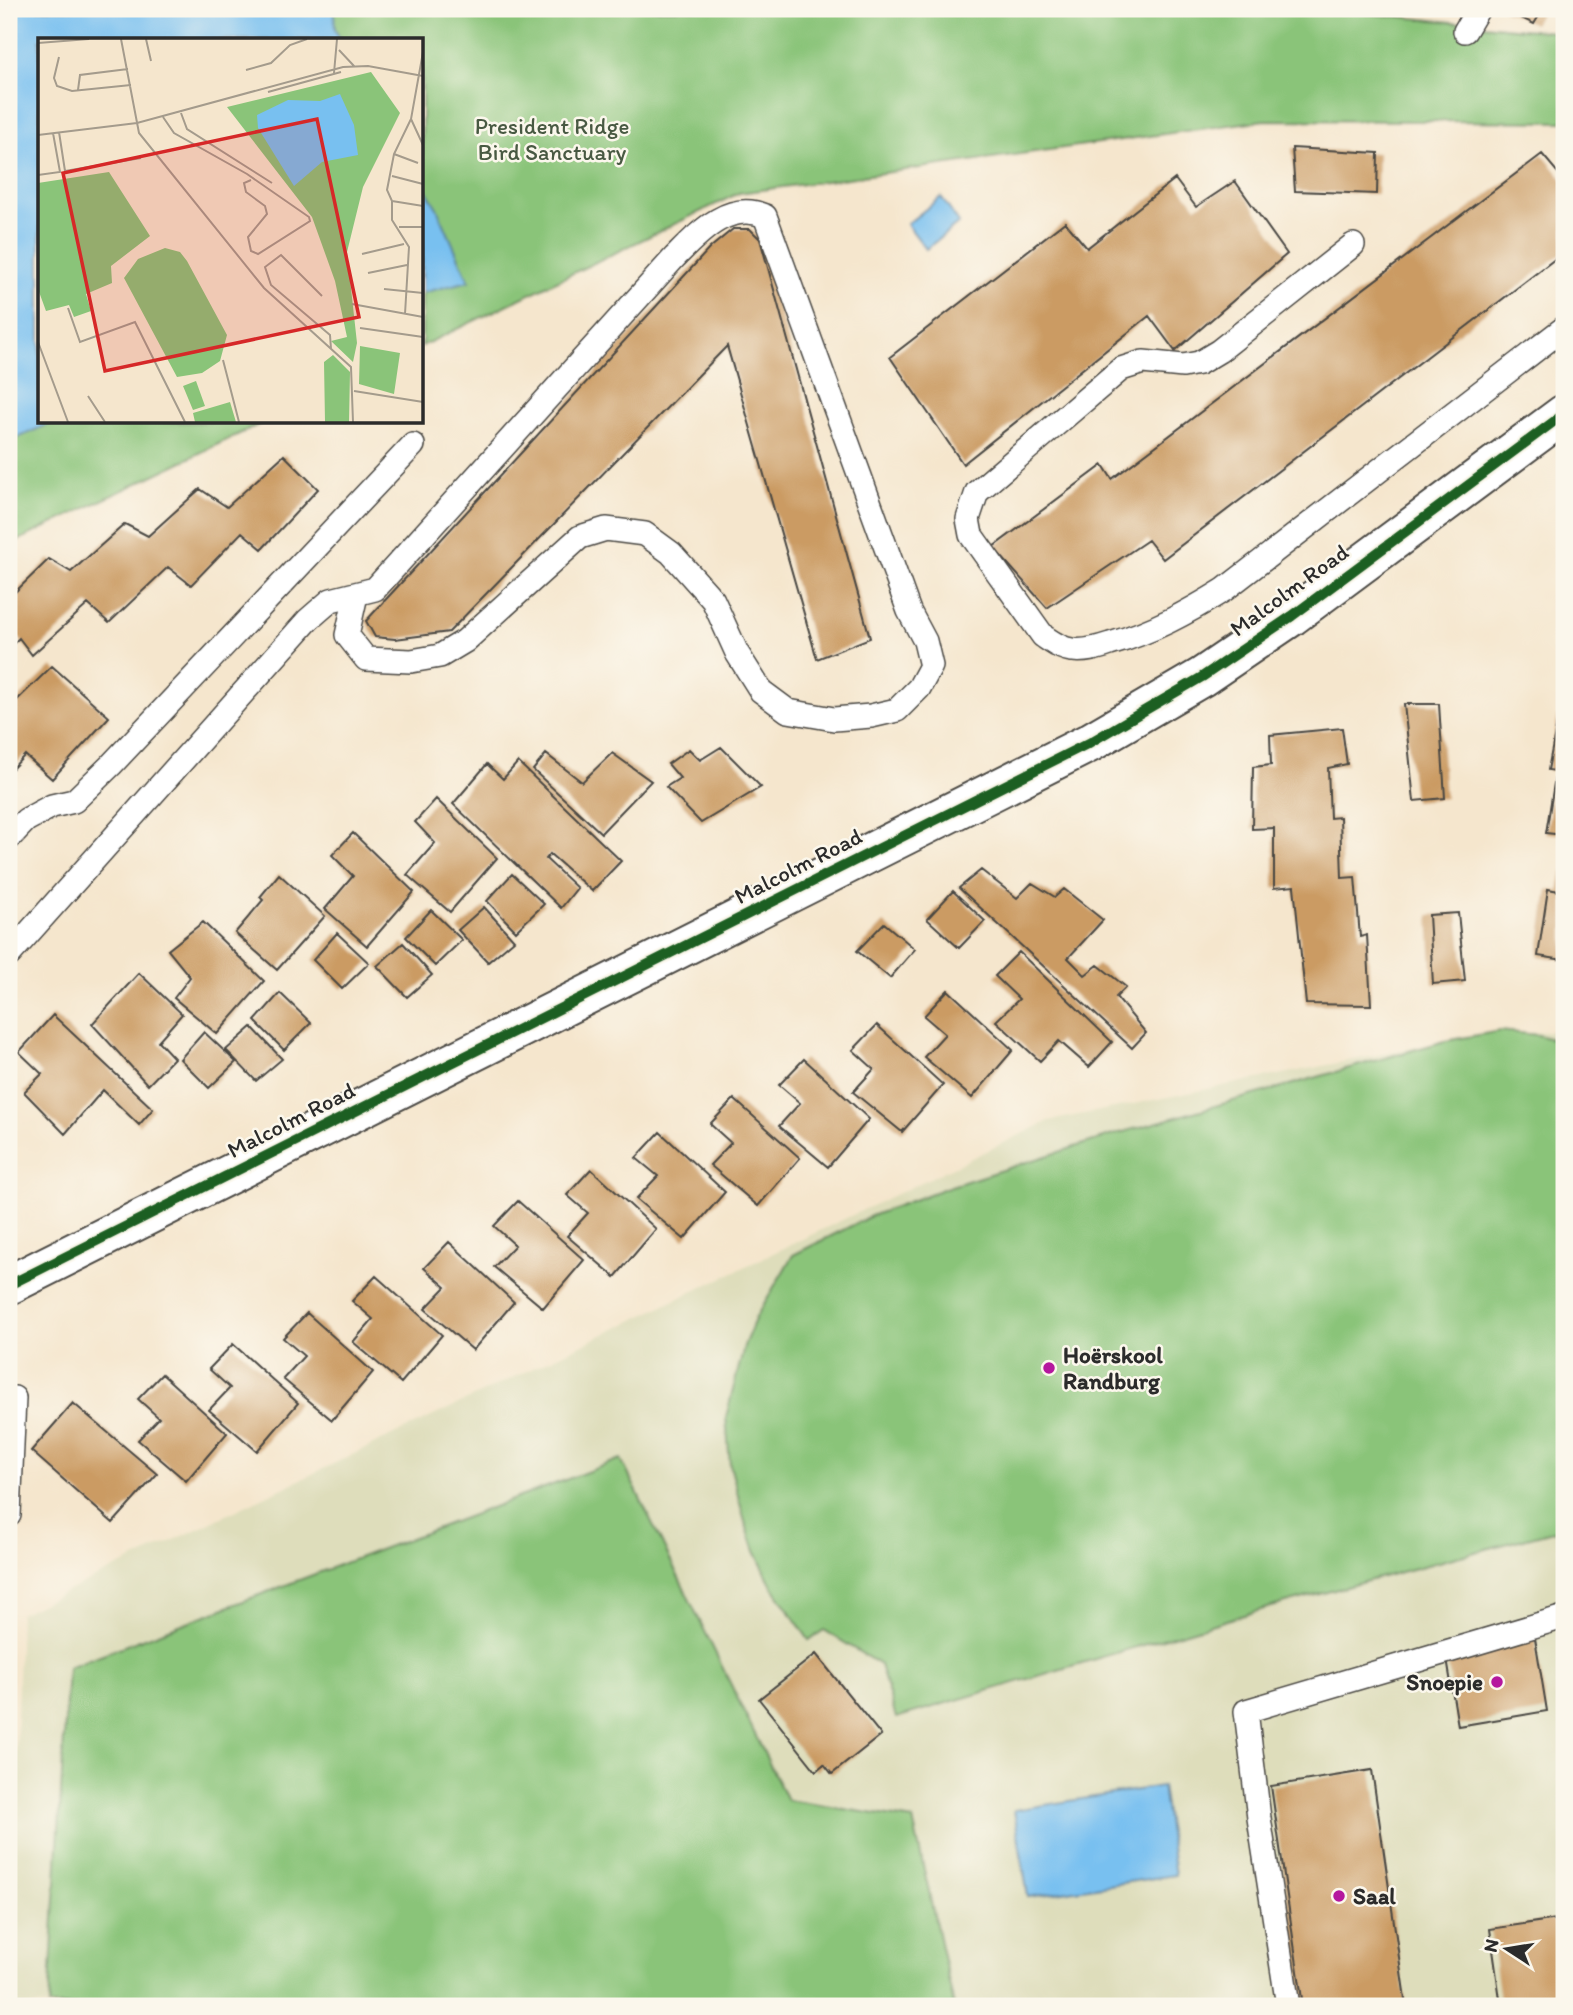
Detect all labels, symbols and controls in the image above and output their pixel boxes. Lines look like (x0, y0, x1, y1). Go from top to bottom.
inset map (38, 38, 424, 424)
park label: President Ridge Bird Sanctuary (475, 112, 629, 166)
street label: Malcolm Road (1224, 538, 1354, 642)
street label: Malcolm Road (729, 822, 867, 910)
street label: Malcolm Road (222, 1076, 360, 1164)
place label: Hoërskool Randburg (1063, 1341, 1163, 1395)
marker: Hoërskool Randburg (1041, 1360, 1057, 1376)
place label: Snoepie (1406, 1668, 1483, 1696)
marker: Snoepie (1489, 1674, 1505, 1690)
place label: Saal (1353, 1882, 1396, 1910)
marker: Saal (1331, 1888, 1347, 1904)
north arrow (1472, 1913, 1542, 1983)
text: N (1478, 1937, 1503, 1954)

